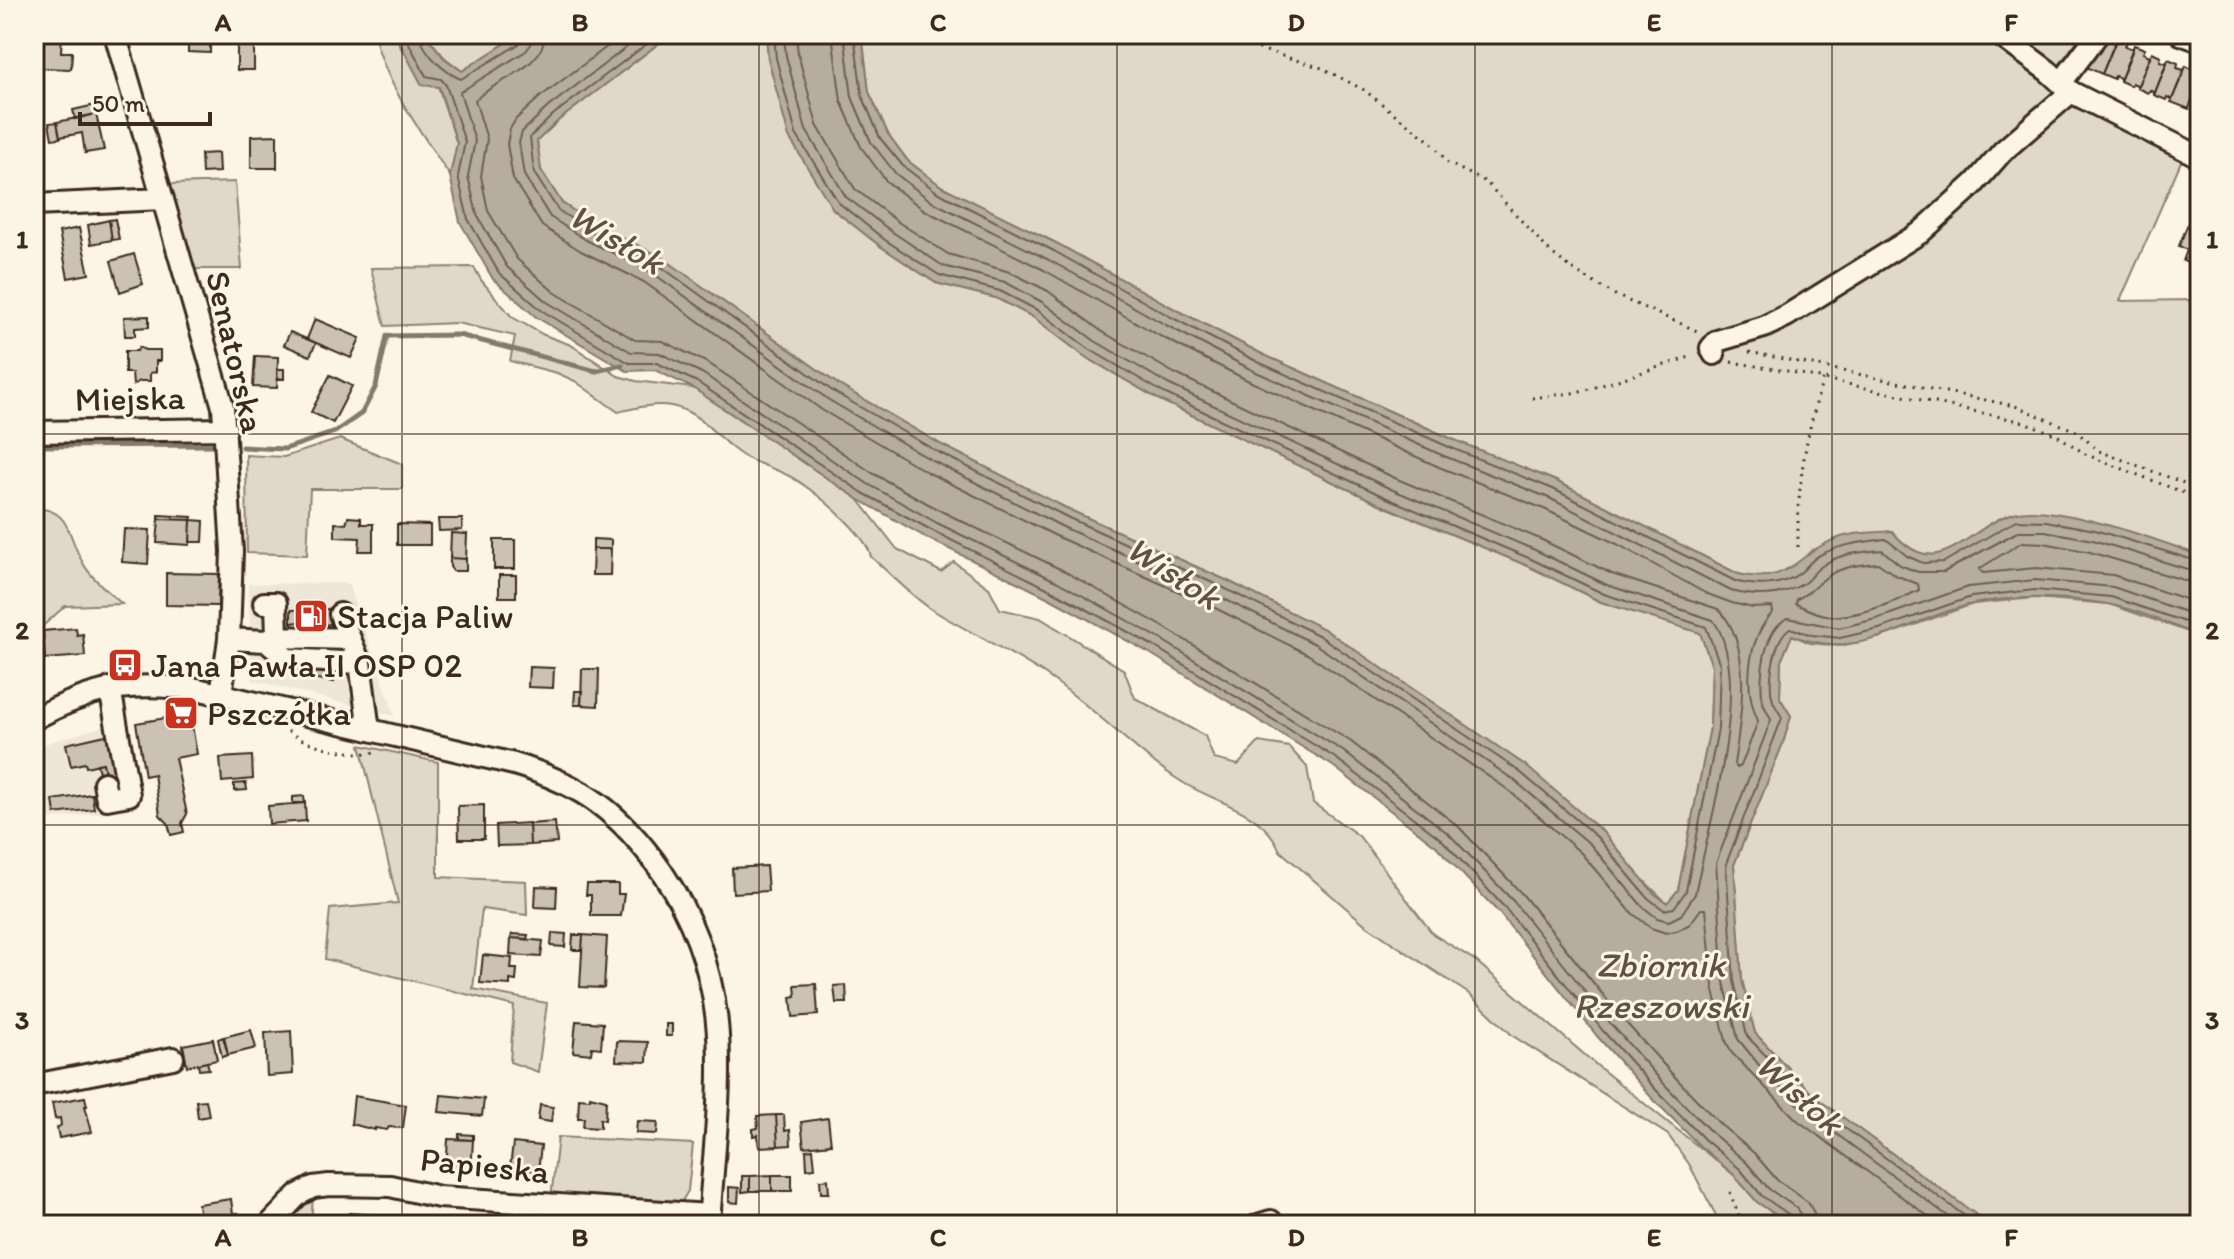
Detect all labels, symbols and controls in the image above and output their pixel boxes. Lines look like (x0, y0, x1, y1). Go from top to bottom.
text: A (214, 6, 232, 38)
text: B (572, 6, 589, 38)
text: C (930, 6, 947, 38)
text: D (1287, 6, 1305, 38)
text: E (1647, 6, 1661, 38)
text: F (2004, 6, 2018, 38)
scale bar (80, 76, 210, 126)
text: 50 m (92, 89, 145, 118)
water label: Wisłok (562, 193, 674, 285)
text: 1 (16, 223, 28, 255)
text: 1 (2206, 223, 2218, 255)
street label: Senatorska (197, 267, 274, 437)
street label: Miejska (74, 377, 186, 420)
water label: Wisłok (1119, 526, 1231, 620)
place label: Stacja Paliw (337, 596, 513, 637)
fuel station icon: Stacja Paliw (292, 597, 330, 635)
text: 2 (15, 614, 29, 646)
text: 2 (2205, 614, 2219, 646)
place label: Jana Pawła II OSP 02 (151, 645, 462, 686)
bus stop icon: Jana Pawła II OSP 02 (106, 646, 144, 684)
place label: Pszczółka (207, 693, 351, 734)
supermarket icon: Pszczółka (162, 694, 200, 732)
water label: Zbiornik Rzeszowski (1574, 943, 1752, 1027)
text: 3 (15, 1004, 29, 1036)
text: 3 (2205, 1004, 2219, 1036)
water label: Wisłok (1747, 1043, 1854, 1146)
street label: Papieska (418, 1138, 552, 1193)
text: A (214, 1221, 232, 1253)
text: B (572, 1221, 589, 1253)
text: C (930, 1221, 947, 1253)
text: D (1287, 1221, 1305, 1253)
text: E (1647, 1221, 1661, 1253)
text: F (2004, 1221, 2018, 1253)

